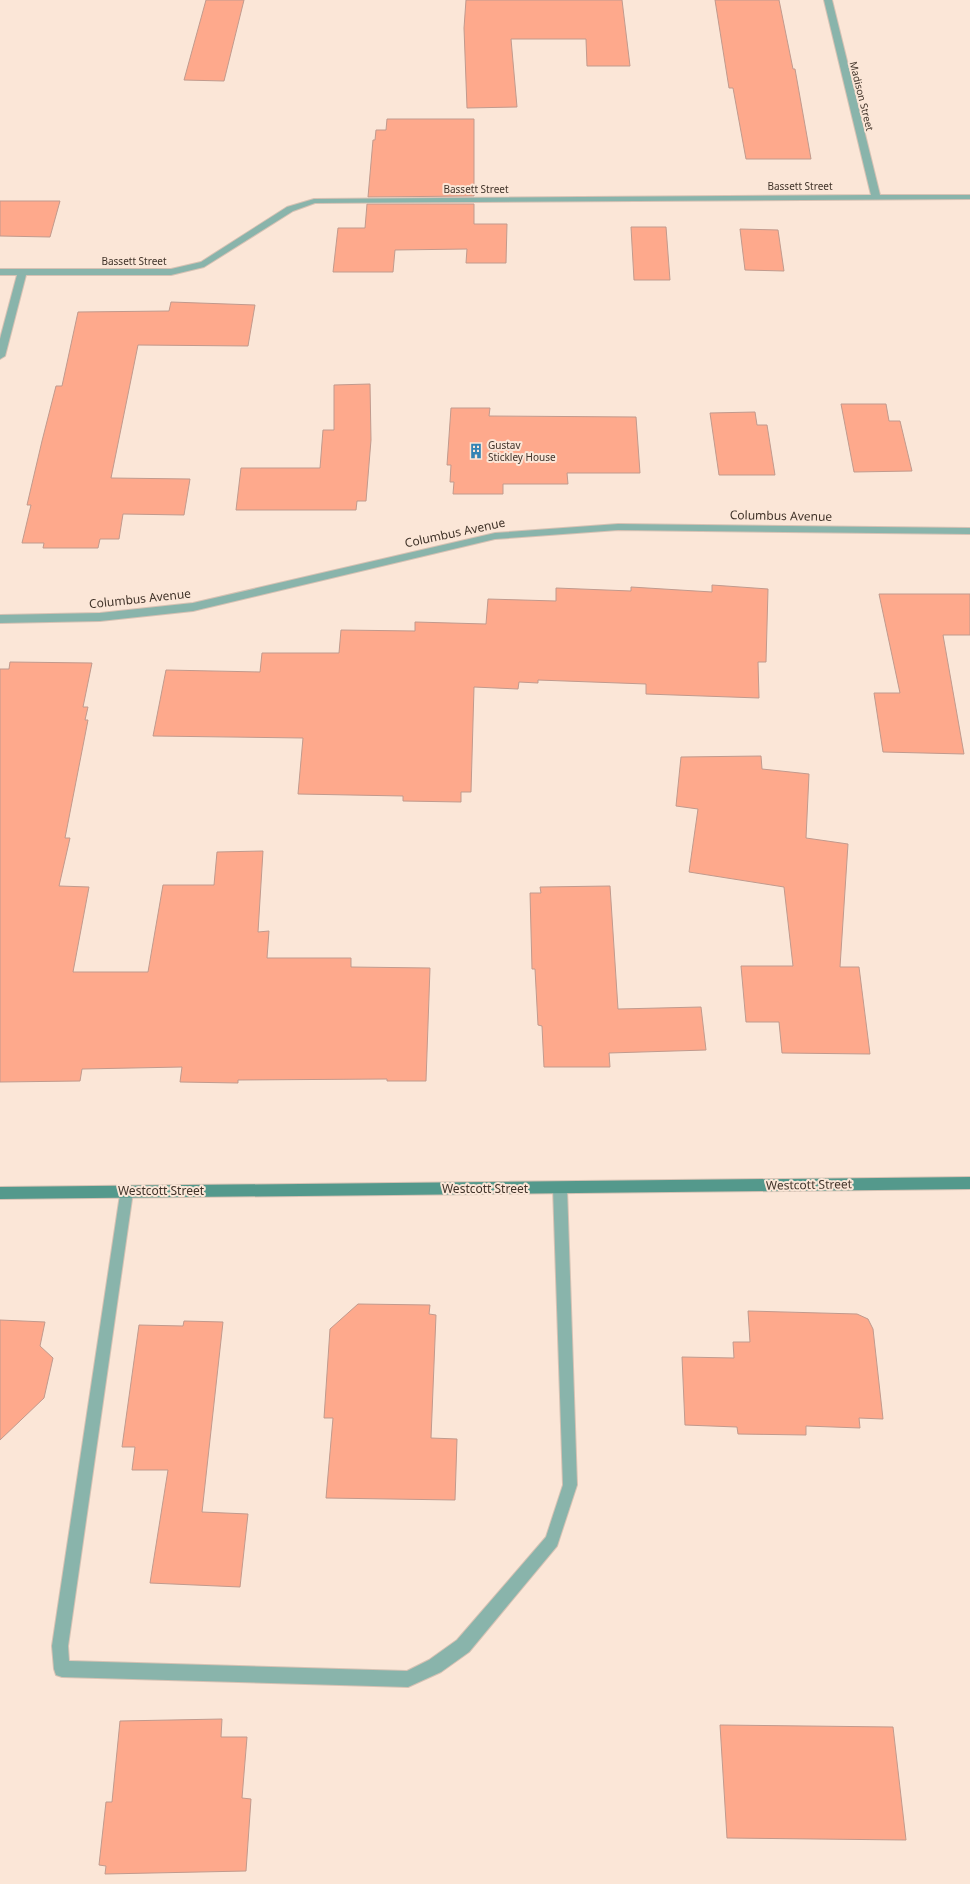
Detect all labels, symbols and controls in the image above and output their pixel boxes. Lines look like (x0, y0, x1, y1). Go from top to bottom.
street label: Madison Street (847, 60, 877, 132)
street label: Bassett Street (767, 179, 833, 193)
street label: Bassett Street (443, 182, 509, 196)
street label: Bassett Street (101, 254, 167, 268)
place label: Gustav Stickley House (488, 438, 556, 464)
building icon: Gustav Stickley House (467, 442, 485, 460)
street label: Columbus Avenue (730, 506, 833, 525)
street label: Columbus Avenue (403, 514, 507, 551)
street label: Columbus Avenue (88, 585, 192, 612)
street label: Westcott Street (766, 1175, 853, 1194)
street label: Westcott Street (442, 1180, 529, 1197)
street label: Westcott Street (118, 1182, 205, 1199)

